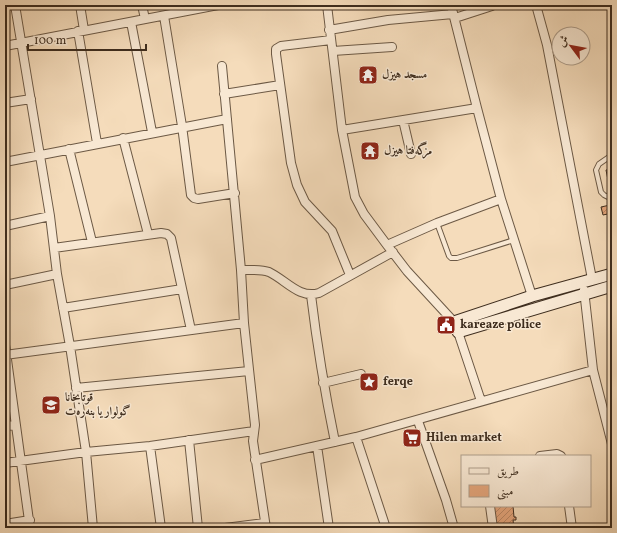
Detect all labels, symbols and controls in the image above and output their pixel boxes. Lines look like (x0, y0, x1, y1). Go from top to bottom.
scale bar (28, 26, 146, 52)
north arrow (551, 26, 591, 66)
text: 100 m (34, 33, 67, 49)
text: ش (555, 33, 573, 50)
temple icon: مسجد هيزل (357, 64, 379, 86)
place label: مسجد هيزل (382, 67, 428, 83)
temple icon: مزگەفتا هیزل (359, 140, 381, 162)
place label: مزگەفتا هیزل (384, 141, 432, 159)
public building icon: kareaze police (435, 314, 457, 336)
place label: kareaze police (460, 317, 541, 333)
place icon: ferqe (358, 371, 380, 393)
place label: ferqe (383, 374, 413, 390)
place label: قوتابخانا گولوار یا بنەرەت (65, 390, 130, 420)
school or university icon: قوتابخانا گولوار یا بنەرەت (40, 394, 62, 416)
supermarket icon: Hilen market (401, 427, 423, 449)
place label: Hilen market (426, 430, 502, 446)
legend (461, 455, 591, 507)
text: طريق (497, 464, 519, 480)
text: مبنى (497, 484, 513, 500)

